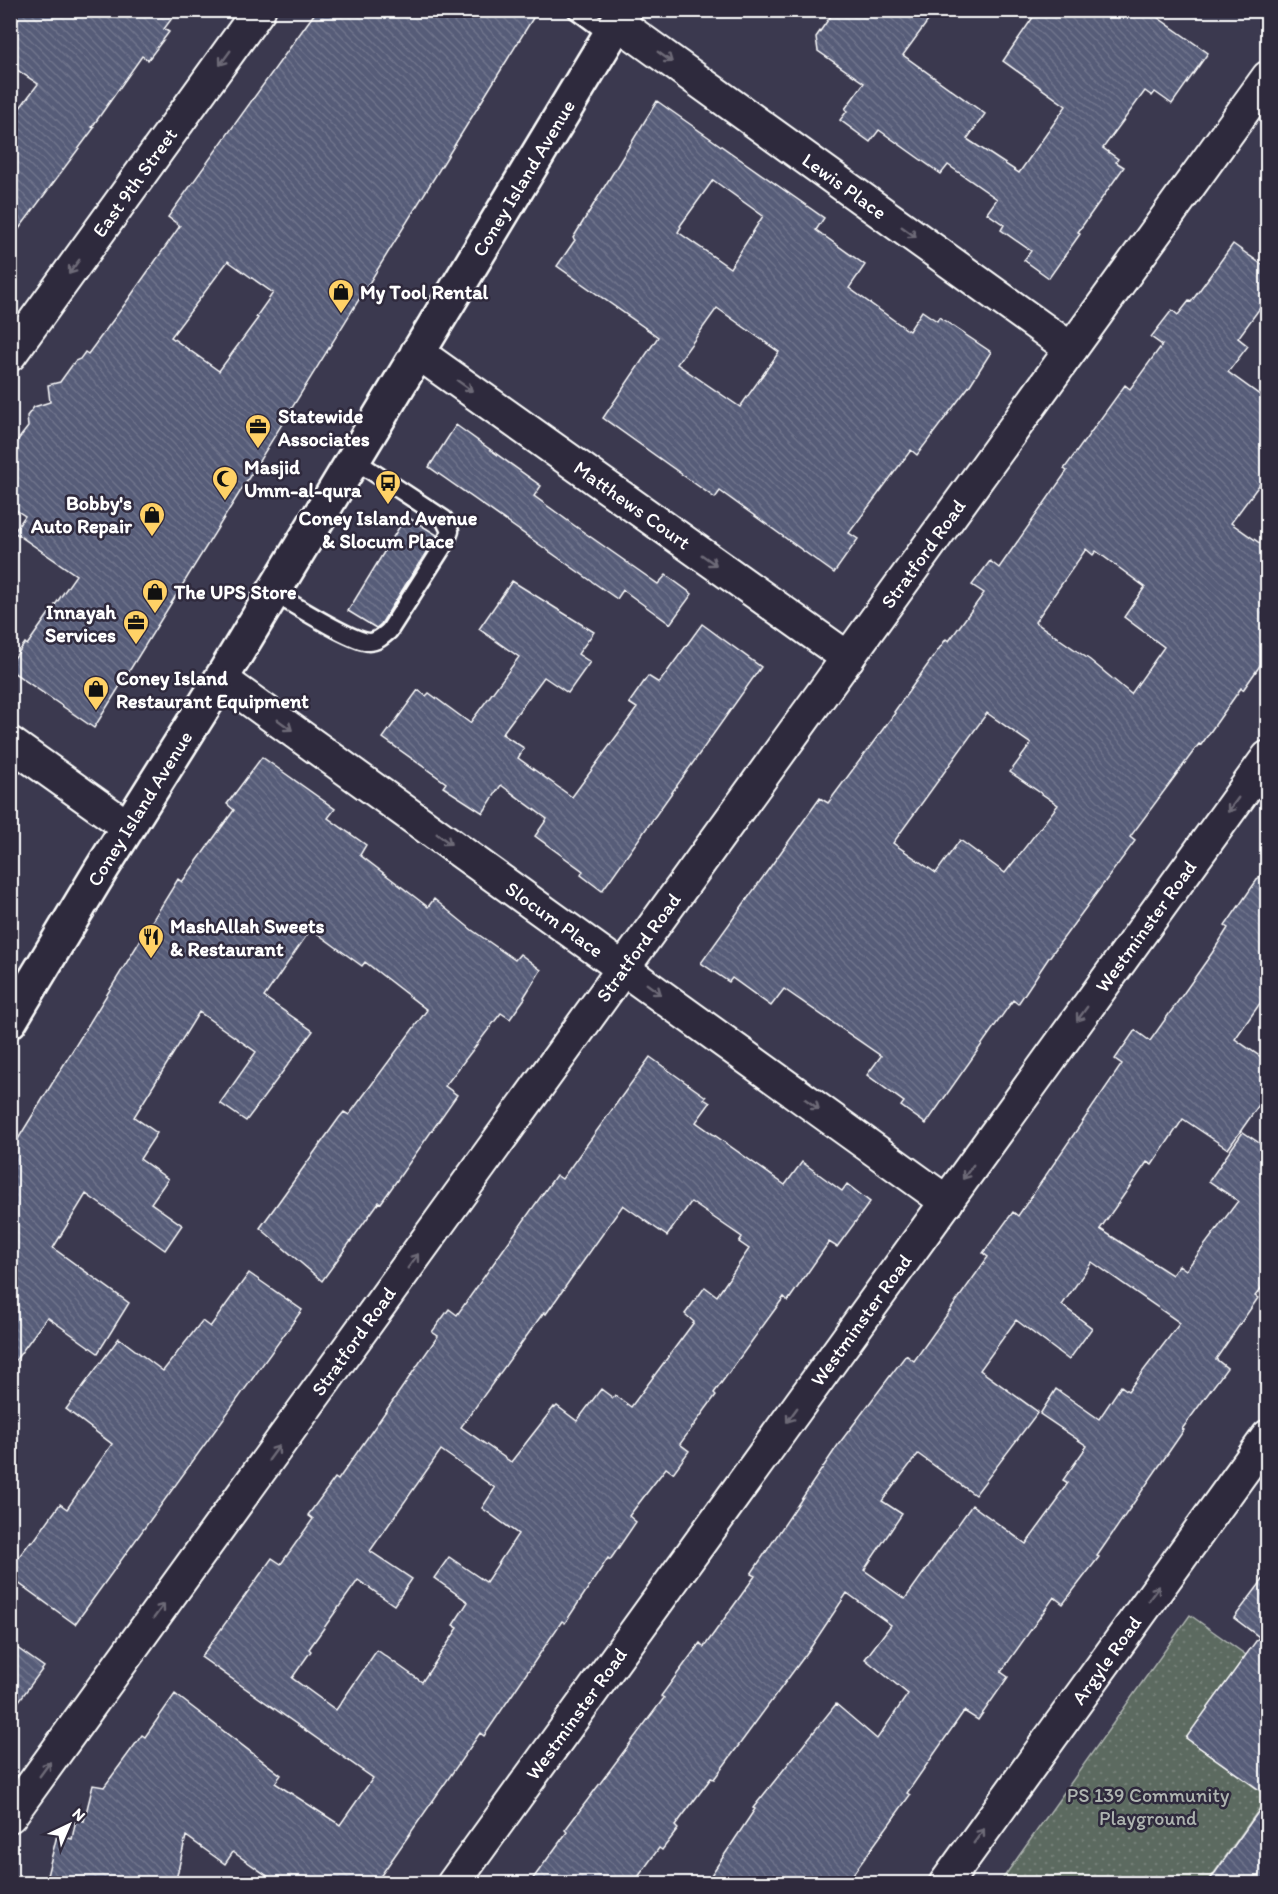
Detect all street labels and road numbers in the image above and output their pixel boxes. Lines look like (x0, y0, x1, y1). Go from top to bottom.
street label: Coney Island Avenue (467, 95, 580, 261)
street label: East 9th Street (87, 123, 182, 242)
street label: Lewis Place (798, 148, 891, 224)
street label: Matthews Court (569, 455, 696, 555)
street label: Stratford Road (876, 494, 971, 613)
street label: Coney Island Avenue (82, 726, 197, 891)
street label: Westminster Road (1090, 855, 1202, 997)
street label: Slocum Place (501, 876, 608, 962)
street label: Stratford Road (591, 888, 686, 1007)
street label: Westminster Road (805, 1249, 917, 1391)
street label: Stratford Road (306, 1282, 401, 1400)
street label: Argyle Road (1066, 1611, 1147, 1709)
street label: Westminster Road (520, 1643, 632, 1784)

